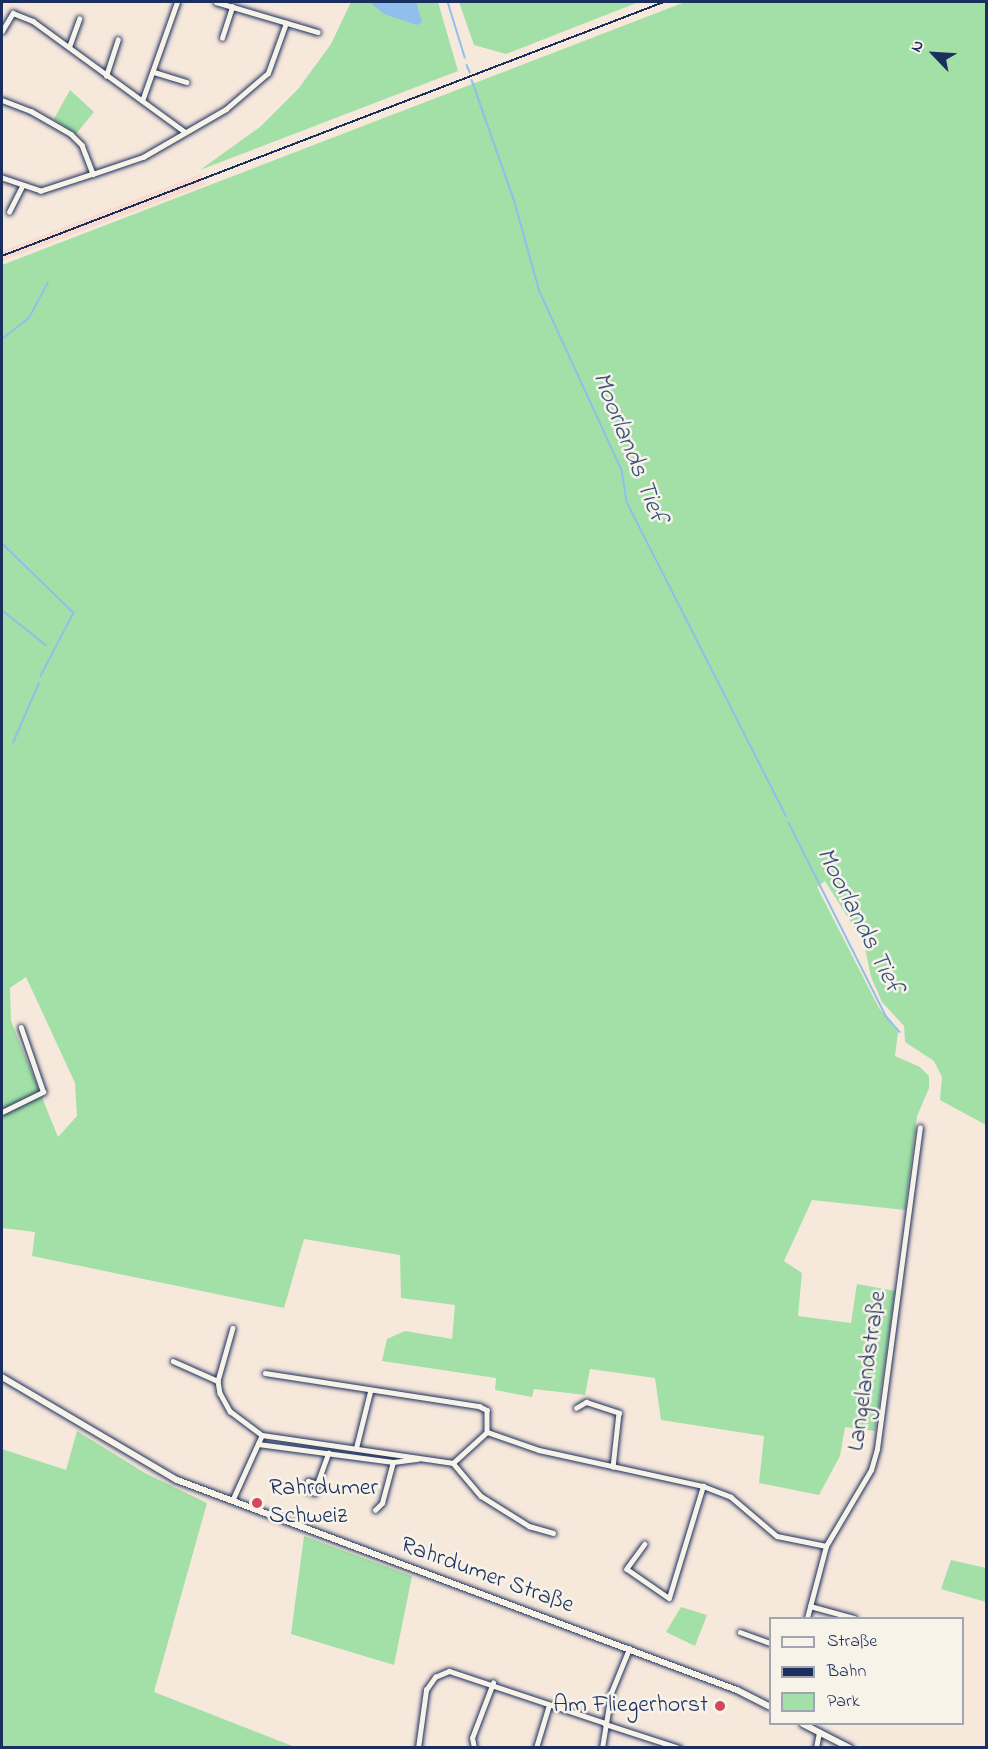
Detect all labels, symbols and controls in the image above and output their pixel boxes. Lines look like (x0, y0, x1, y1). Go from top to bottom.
north arrow (904, 24, 964, 84)
text: N (905, 36, 931, 56)
water label: Moorlands Tief (584, 368, 672, 528)
water label: Moorlands Tief (808, 843, 908, 999)
street label: Langelandstraße (843, 1289, 893, 1453)
place label: Rahrdumer Schweiz (269, 1475, 378, 1531)
marker: Rahrdumer Schweiz (250, 1496, 264, 1510)
street label: Rahrdumer Straße (396, 1531, 578, 1621)
legend (769, 1617, 964, 1725)
text: Straße (827, 1629, 877, 1655)
text: Bahn (827, 1659, 866, 1685)
text: Park (827, 1689, 860, 1715)
place label: Am Fliegerhorst (553, 1692, 708, 1720)
marker: Am Fliegerhorst (713, 1699, 727, 1713)

